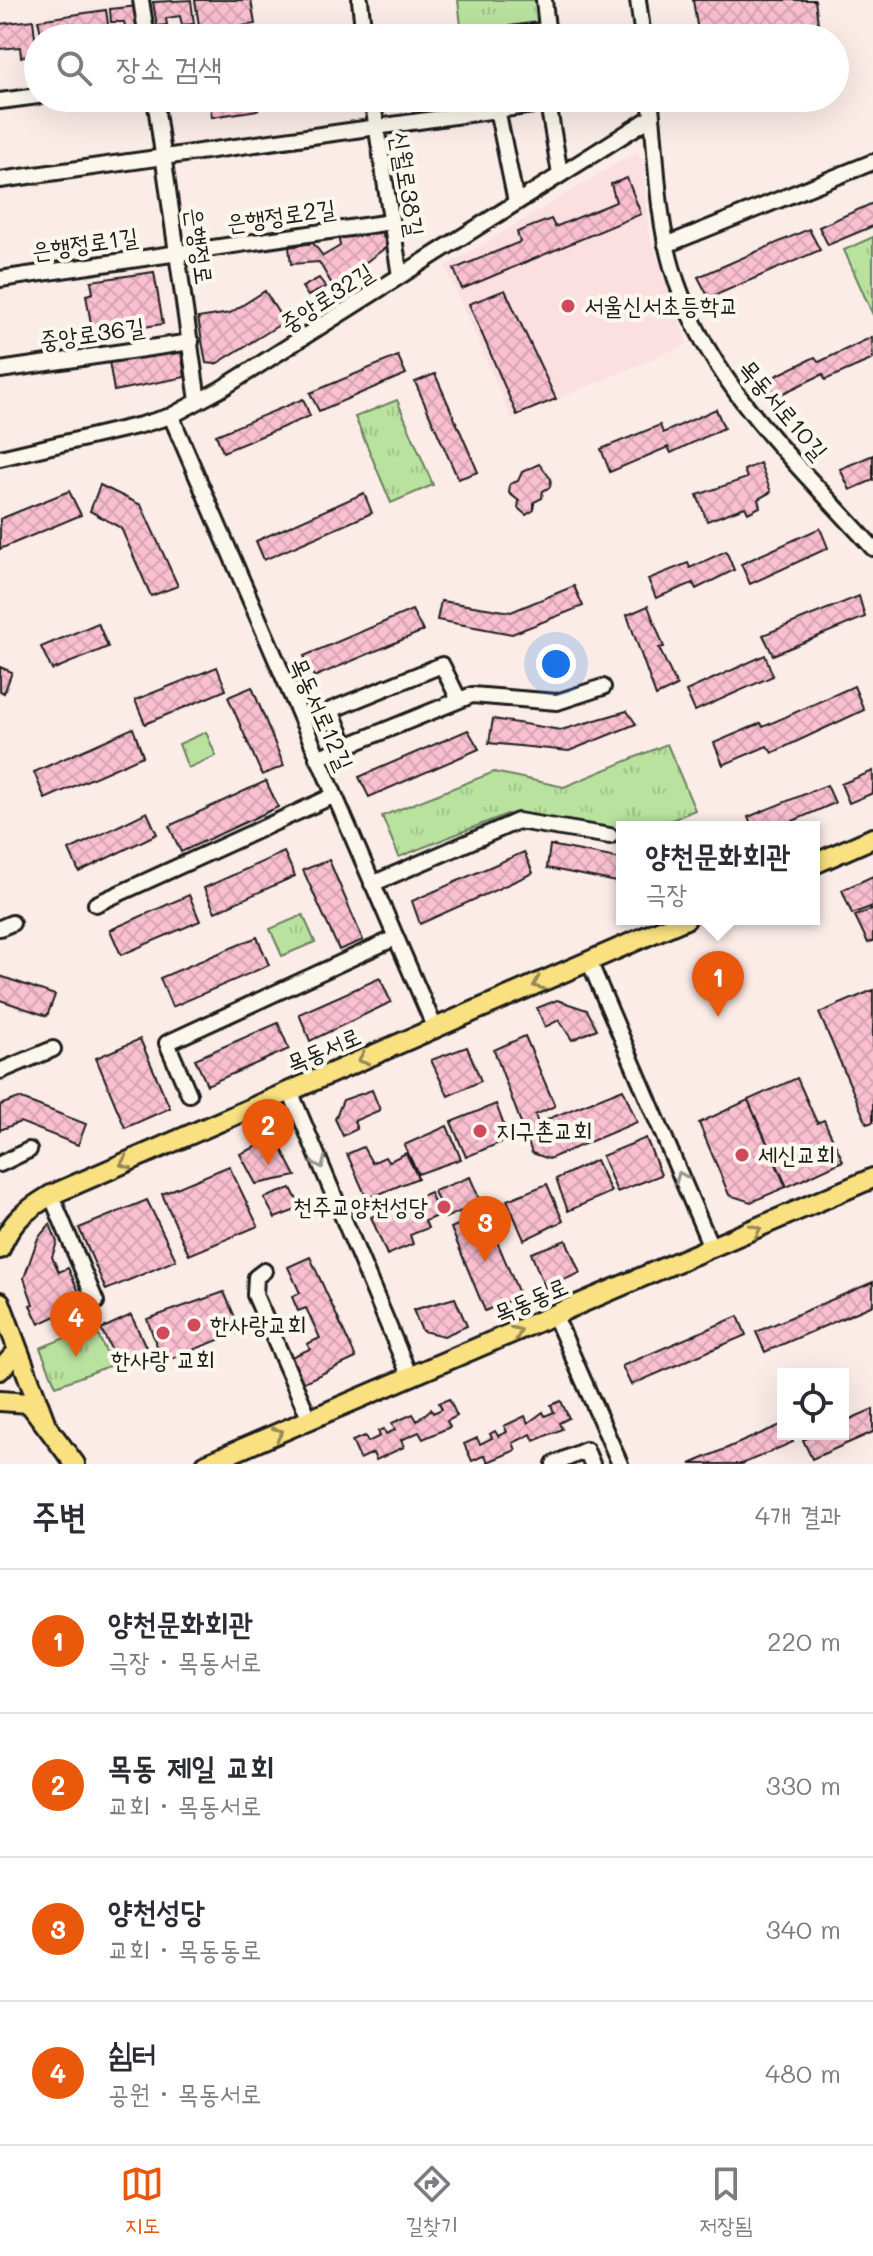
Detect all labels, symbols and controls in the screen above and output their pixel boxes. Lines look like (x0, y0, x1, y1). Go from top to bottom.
search box (24, 24, 849, 112)
icon: search (52, 46, 96, 90)
text: 장소 검색 (116, 47, 222, 87)
street label: 신월로38길 (385, 129, 432, 238)
street label: 은행정로2길 (224, 192, 337, 238)
street label: 은행정로 (180, 205, 221, 286)
street label: 은행정로1길 (30, 220, 140, 265)
street label: 중앙로32길 (274, 255, 379, 338)
place label: 서울신서초등학교 (584, 289, 739, 320)
marker: 서울신서초등학교 (559, 297, 577, 315)
street label: 중앙로36길 (37, 310, 146, 355)
street label: 목동서로10길 (733, 352, 835, 466)
your location (536, 644, 576, 684)
street label: 목동서로12길 (284, 652, 361, 775)
popup (616, 821, 820, 925)
text: 양천문화회관 (646, 834, 790, 874)
text: 극장 (646, 876, 687, 910)
pin: 1 (692, 951, 744, 1017)
one-way arrow (531, 974, 546, 990)
street label: 목동서로 (282, 1019, 365, 1078)
one-way arrow (357, 1050, 371, 1066)
pin: 2 (242, 1099, 294, 1165)
place label: 지구촌교회 (496, 1114, 593, 1145)
marker: 지구촌교회 (471, 1122, 489, 1140)
place label: 세신교회 (758, 1138, 835, 1169)
marker: 세신교회 (733, 1146, 751, 1164)
one-way arrow (119, 1153, 133, 1169)
one-way arrow (311, 1155, 327, 1169)
one-way arrow (675, 1171, 691, 1185)
place label: 천주교양천성당 (293, 1190, 428, 1221)
pin: 3 (459, 1196, 511, 1262)
marker: 천주교양천성당 (435, 1198, 453, 1216)
one-way arrow (748, 1223, 762, 1239)
street label: 목동동로 (489, 1269, 572, 1328)
pin: 4 (50, 1291, 102, 1357)
place label: 한사랑교회 (210, 1308, 307, 1339)
marker: 한사랑교회 (185, 1316, 203, 1334)
marker: 한사랑 교회 (154, 1324, 172, 1342)
one-way arrow (509, 1325, 523, 1341)
place label: 한사랑 교회 (111, 1343, 215, 1374)
map controls (777, 1368, 849, 1440)
button: locate (777, 1368, 849, 1440)
one-way arrow (269, 1427, 284, 1443)
text: 주변 (32, 1492, 87, 1537)
text: 4개 결과 (755, 1498, 841, 1532)
text: 양천문화회관 (108, 1602, 253, 1642)
text: 1 (52, 1624, 64, 1658)
text: 220 m (767, 1624, 841, 1658)
text: 극장 · 목동서로 (108, 1644, 262, 1678)
text: 목동 제일 교회 (108, 1746, 274, 1786)
text: 2 (51, 1768, 65, 1802)
text: 330 m (765, 1768, 841, 1802)
text: 교회 · 목동서로 (108, 1788, 262, 1822)
text: 양천성당 (108, 1890, 205, 1930)
text: 3 (50, 1912, 66, 1946)
text: 340 m (765, 1912, 841, 1946)
text: 교회 · 목동동로 (108, 1932, 262, 1966)
text: 쉼터 (108, 2034, 156, 2074)
text: 4 (50, 2056, 66, 2090)
text: 480 m (765, 2056, 841, 2090)
text: 공원 · 목동서로 (108, 2076, 262, 2110)
tab: 지도 (120, 2162, 164, 2240)
tab: 길찾기 (405, 2162, 458, 2240)
tab: 저장됨 (699, 2162, 753, 2240)

